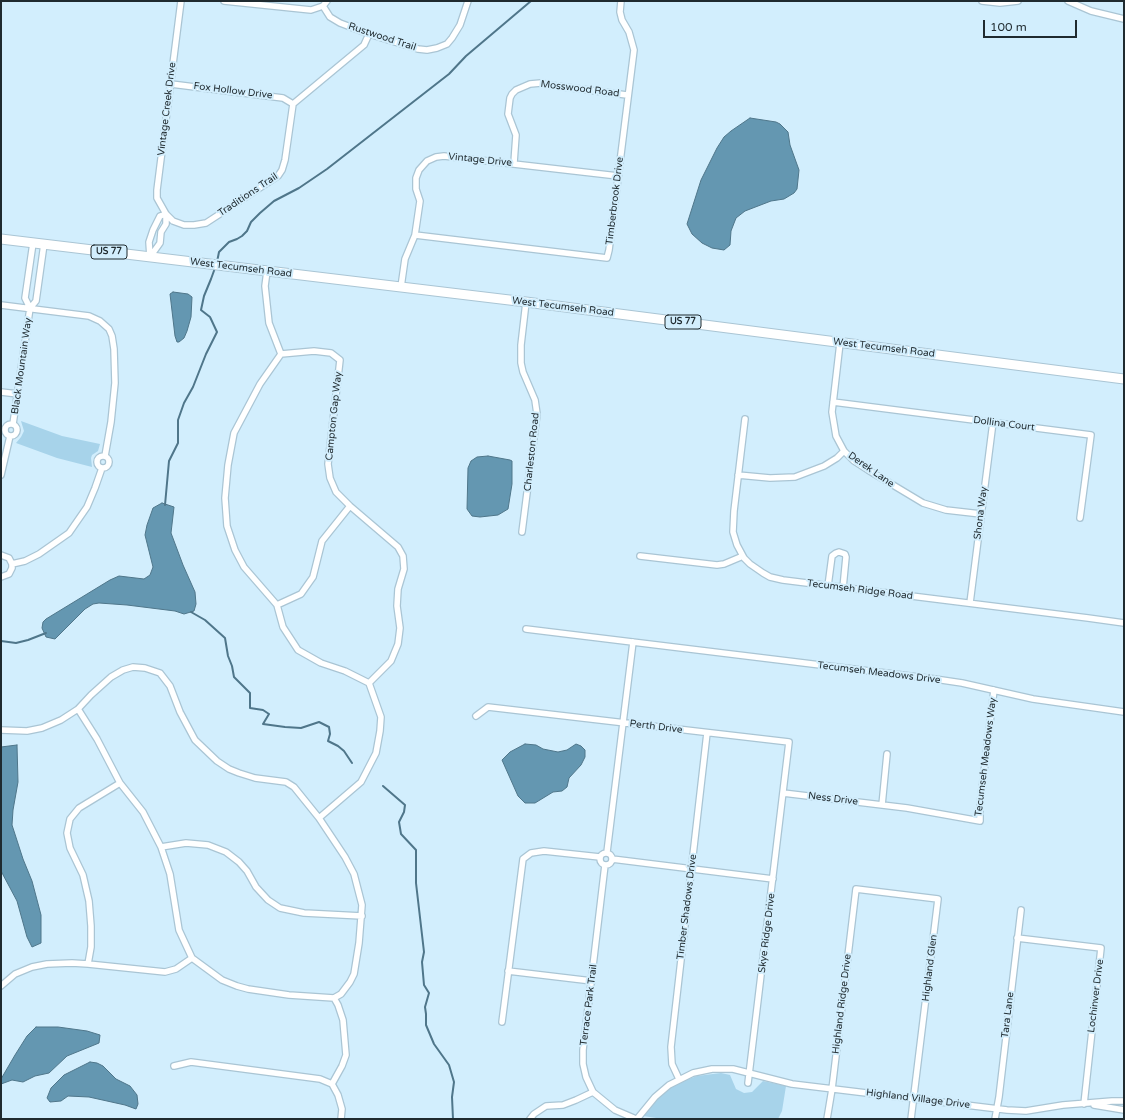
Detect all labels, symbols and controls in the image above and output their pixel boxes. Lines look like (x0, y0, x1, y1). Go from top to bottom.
scale bar (985, 12, 1079, 38)
street label: Rustwood Trail (347, 20, 417, 54)
text: 100 m (990, 20, 1027, 34)
street label: Vintage Creek Drive (155, 62, 179, 156)
street label: Mosswood Road (540, 78, 620, 100)
street label: Fox Hollow Drive (193, 80, 273, 102)
street label: Vintage Drive (448, 151, 512, 169)
street label: Timberbrook Drive (604, 156, 626, 246)
street label: Traditions Trail (216, 171, 280, 219)
road number: US 77 (91, 245, 127, 259)
street label: West Tecumseh Road (189, 256, 293, 280)
street label: West Tecumseh Road (511, 295, 615, 319)
road number: US 77 (665, 315, 701, 329)
street label: Black Mountain Way (9, 317, 35, 415)
street label: West Tecumseh Road (832, 336, 936, 360)
street label: Campton Gap Way (323, 371, 345, 461)
street label: Charleston Road (522, 412, 542, 492)
street label: Dollina Court (973, 414, 1035, 434)
street label: Derek Lane (846, 450, 896, 490)
street label: Shona Way (972, 486, 990, 540)
street label: Tecumseh Ridge Road (806, 578, 914, 602)
street label: Tecumseh Meadows Drive (817, 659, 941, 687)
street label: Tecumseh Meadows Way (973, 697, 999, 817)
street label: Perth Drive (629, 718, 683, 736)
street label: Ness Drive (807, 790, 859, 808)
street label: Timber Shadows Drive (675, 854, 699, 960)
street label: Skye Ridge Drive (756, 892, 778, 974)
street label: Highland Glen (920, 934, 940, 1002)
street label: Highland Ridge Drive (830, 953, 854, 1055)
street label: Lochinver Drive (1086, 959, 1106, 1033)
street label: Terrace Park Trail (578, 964, 600, 1046)
street label: Tara Lane (999, 991, 1017, 1039)
street label: Highland Village Drive (865, 1087, 971, 1111)

